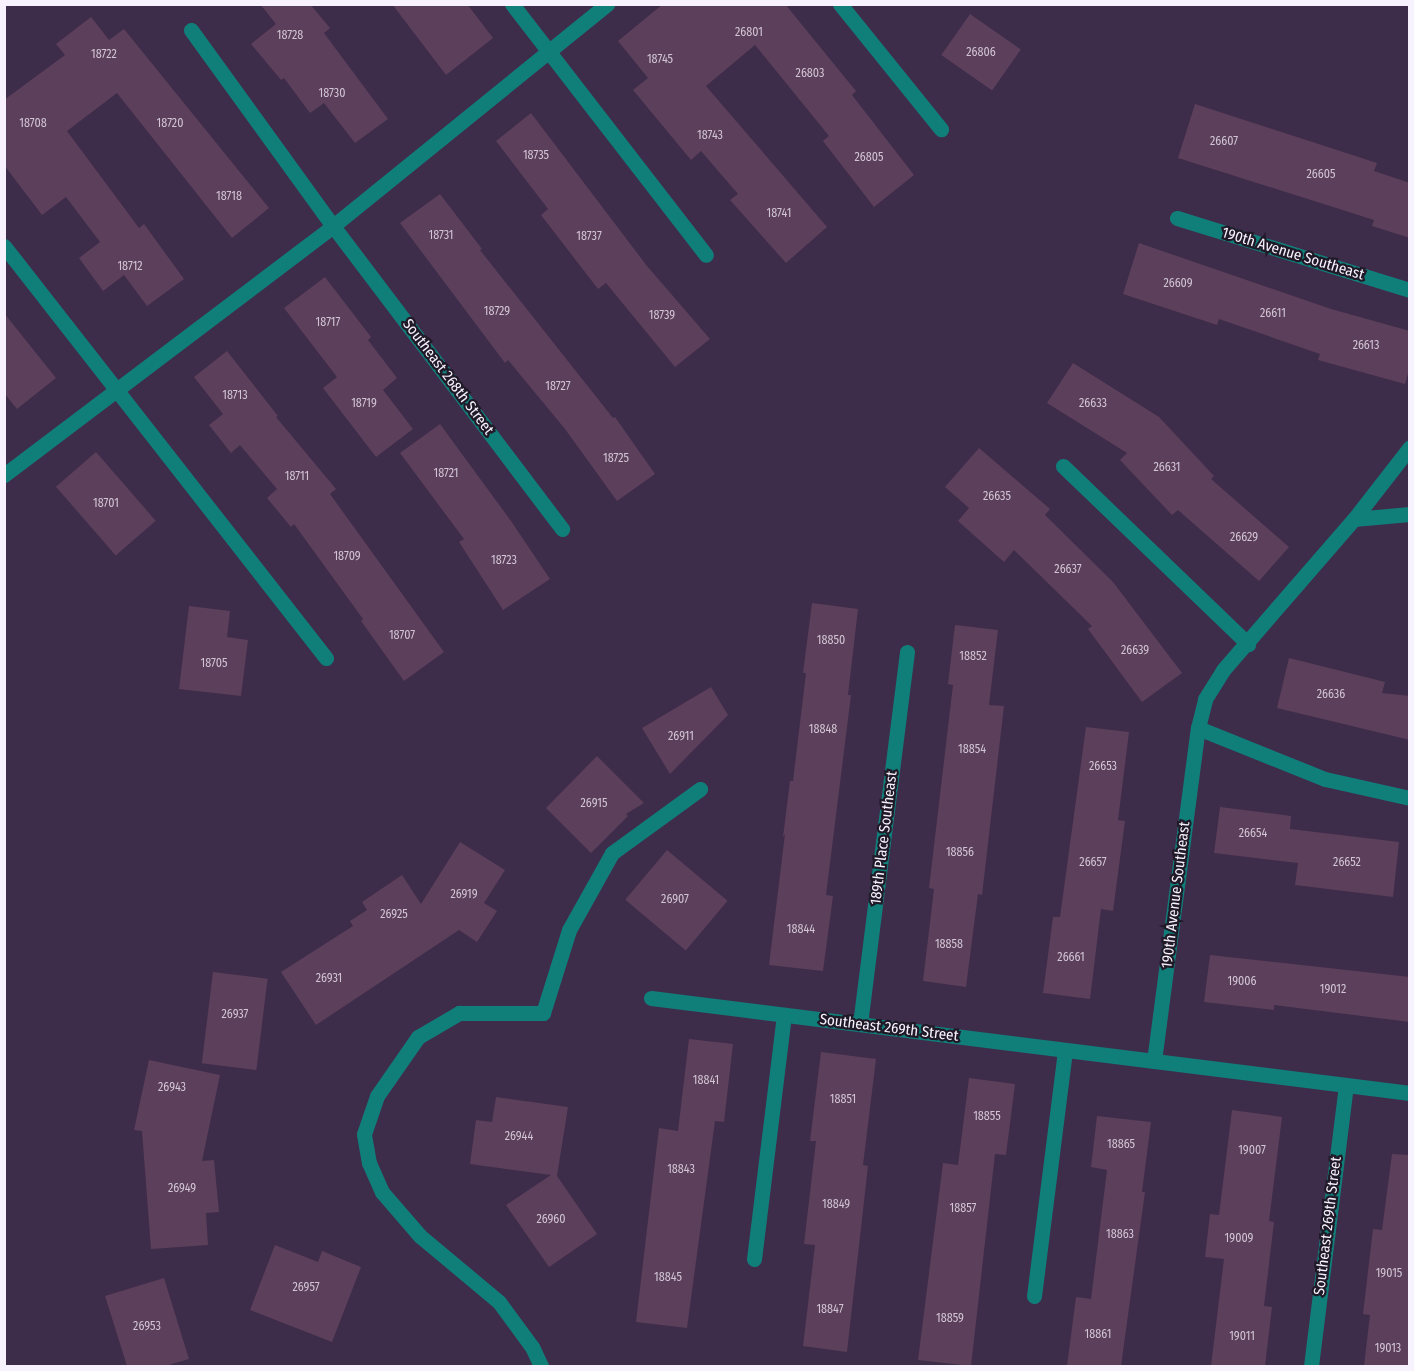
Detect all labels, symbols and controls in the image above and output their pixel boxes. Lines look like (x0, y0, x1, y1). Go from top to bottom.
house number: 26801 (735, 26, 763, 40)
house number: 18728 (277, 29, 303, 43)
house number: 26806 (966, 46, 996, 60)
house number: 18722 (91, 48, 117, 62)
house number: 18745 (647, 53, 673, 67)
house number: 26803 (796, 67, 824, 81)
house number: 18730 (319, 87, 345, 101)
house number: 18708 (19, 117, 47, 131)
house number: 18720 (157, 117, 183, 131)
house number: 18743 (697, 129, 723, 143)
house number: 26607 (1210, 135, 1238, 149)
house number: 18735 (523, 149, 549, 163)
house number: 26805 (854, 151, 884, 165)
house number: 26605 (1307, 168, 1335, 182)
house number: 18718 (216, 190, 242, 204)
house number: 18741 (767, 207, 791, 221)
street label: 190th Avenue Southeast (1220, 224, 1366, 284)
house number: 18731 (428, 229, 454, 243)
house number: 18737 (576, 230, 602, 244)
house number: 18712 (117, 260, 143, 274)
house number: 26609 (1163, 277, 1193, 291)
house number: 18729 (484, 305, 510, 319)
house number: 26611 (1260, 307, 1286, 321)
house number: 18739 (649, 309, 675, 323)
house number: 18717 (316, 316, 340, 330)
street label: Southeast 268th Street (399, 316, 497, 438)
house number: 26613 (1353, 339, 1379, 353)
house number: 18727 (545, 380, 571, 394)
house number: 18713 (222, 389, 248, 403)
house number: 18719 (351, 397, 377, 411)
house number: 26633 (1079, 397, 1107, 411)
house number: 18725 (603, 452, 629, 466)
house number: 26631 (1154, 461, 1180, 475)
house number: 18721 (434, 467, 458, 481)
house number: 18711 (285, 470, 309, 484)
house number: 26635 (983, 490, 1011, 504)
house number: 18701 (93, 497, 119, 511)
house number: 26629 (1230, 531, 1258, 545)
house number: 18709 (333, 550, 361, 564)
house number: 18723 (491, 554, 517, 568)
house number: 26637 (1054, 563, 1082, 577)
house number: 18707 (389, 629, 415, 643)
house number: 18850 (817, 634, 845, 648)
house number: 26639 (1121, 644, 1149, 658)
house number: 18852 (959, 650, 987, 664)
house number: 18705 (200, 657, 228, 671)
house number: 26636 (1317, 688, 1345, 702)
house number: 18848 (809, 723, 837, 737)
house number: 26911 (668, 730, 694, 744)
house number: 18854 (958, 743, 986, 757)
house number: 26653 (1089, 760, 1117, 774)
street label: 189th Place Southeast (867, 770, 901, 906)
house number: 26915 (581, 797, 607, 811)
street label: 190th Avenue Southeast (1158, 821, 1194, 969)
house number: 26654 (1239, 827, 1267, 841)
house number: 18856 (946, 846, 974, 860)
house number: 26657 (1079, 856, 1107, 870)
house number: 26652 (1333, 856, 1361, 870)
house number: 26919 (450, 888, 478, 902)
house number: 26907 (661, 893, 689, 907)
house number: 26925 (380, 908, 408, 922)
house number: 18844 (787, 923, 815, 937)
house number: 18858 (935, 938, 963, 952)
house number: 26661 (1057, 951, 1085, 965)
house number: 26931 (316, 972, 342, 986)
house number: 19006 (1228, 975, 1256, 989)
house number: 19012 (1320, 983, 1346, 997)
house number: 26937 (222, 1008, 248, 1022)
street label: Southeast 269th Street (819, 1011, 959, 1045)
house number: 18841 (693, 1074, 719, 1088)
house number: 26943 (158, 1081, 186, 1095)
house number: 18851 (830, 1093, 856, 1107)
house number: 18855 (973, 1110, 1001, 1124)
house number: 26944 (505, 1130, 533, 1144)
house number: 18865 (1107, 1138, 1135, 1152)
house number: 19007 (1238, 1144, 1266, 1158)
street label: Southeast 269th Street (1311, 1156, 1345, 1296)
house number: 18843 (667, 1163, 695, 1177)
house number: 26949 (168, 1182, 196, 1196)
house number: 18849 (822, 1198, 850, 1212)
house number: 18857 (950, 1202, 976, 1216)
house number: 26960 (536, 1213, 566, 1227)
house number: 18863 (1106, 1228, 1134, 1242)
house number: 19009 (1225, 1232, 1253, 1246)
house number: 19015 (1376, 1267, 1402, 1281)
house number: 18845 (654, 1271, 682, 1285)
house number: 26957 (292, 1281, 320, 1295)
house number: 18847 (816, 1303, 844, 1317)
house number: 18859 (936, 1312, 964, 1326)
house number: 26953 (133, 1320, 161, 1334)
house number: 18861 (1085, 1328, 1111, 1342)
house number: 19011 (1229, 1330, 1255, 1344)
house number: 19013 (1375, 1342, 1401, 1356)

